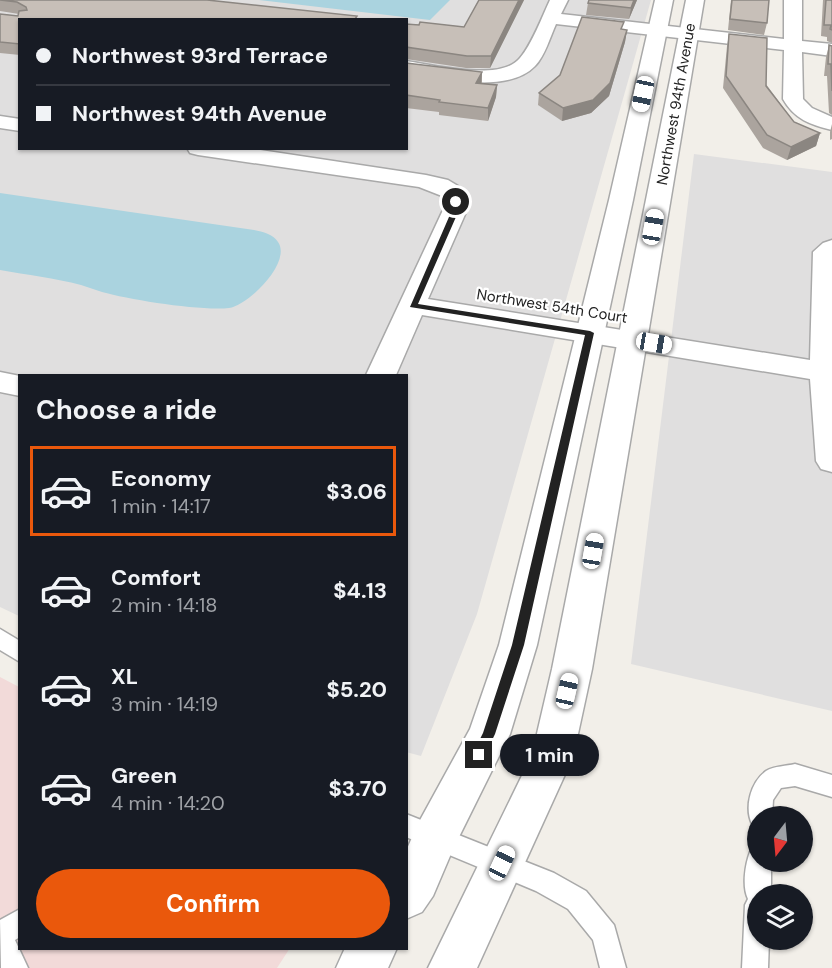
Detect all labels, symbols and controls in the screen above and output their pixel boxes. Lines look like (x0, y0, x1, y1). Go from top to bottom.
street label: Northwest 94th Avenue (652, 21, 700, 187)
text: Northwest 93rd Terrace (72, 41, 328, 70)
car (630, 75, 656, 113)
text: Northwest 94th Avenue (72, 99, 327, 128)
route start (442, 188, 469, 215)
car (641, 208, 665, 246)
street label: Northwest 54th Court (475, 284, 629, 328)
car (635, 331, 673, 355)
text: Choose a ride (36, 392, 217, 427)
icon: car (39, 464, 93, 518)
text: Economy (111, 464, 211, 493)
text: $3.06 (326, 477, 387, 506)
text: 1 min · 14:17 (111, 493, 211, 519)
car (581, 532, 605, 570)
icon: car (39, 563, 93, 617)
text: Comfort (111, 563, 201, 592)
text: $4.13 (333, 576, 387, 605)
text: 2 min · 14:18 (111, 592, 217, 618)
icon: car (39, 662, 93, 716)
text: XL (111, 662, 138, 691)
car (554, 671, 580, 711)
text: $5.20 (326, 675, 387, 704)
text: 3 min · 14:19 (111, 691, 218, 717)
callout: 1 min (500, 734, 599, 776)
route end (465, 741, 492, 768)
text: 1 min (525, 742, 574, 768)
icon: car (39, 761, 93, 815)
text: Green (111, 761, 177, 790)
text: $3.70 (328, 774, 387, 803)
text: 4 min · 14:20 (111, 790, 225, 816)
north arrow (747, 806, 813, 872)
map controls (747, 806, 813, 950)
car (486, 843, 518, 883)
button: Confirm (36, 869, 390, 938)
button: layers (747, 884, 813, 950)

